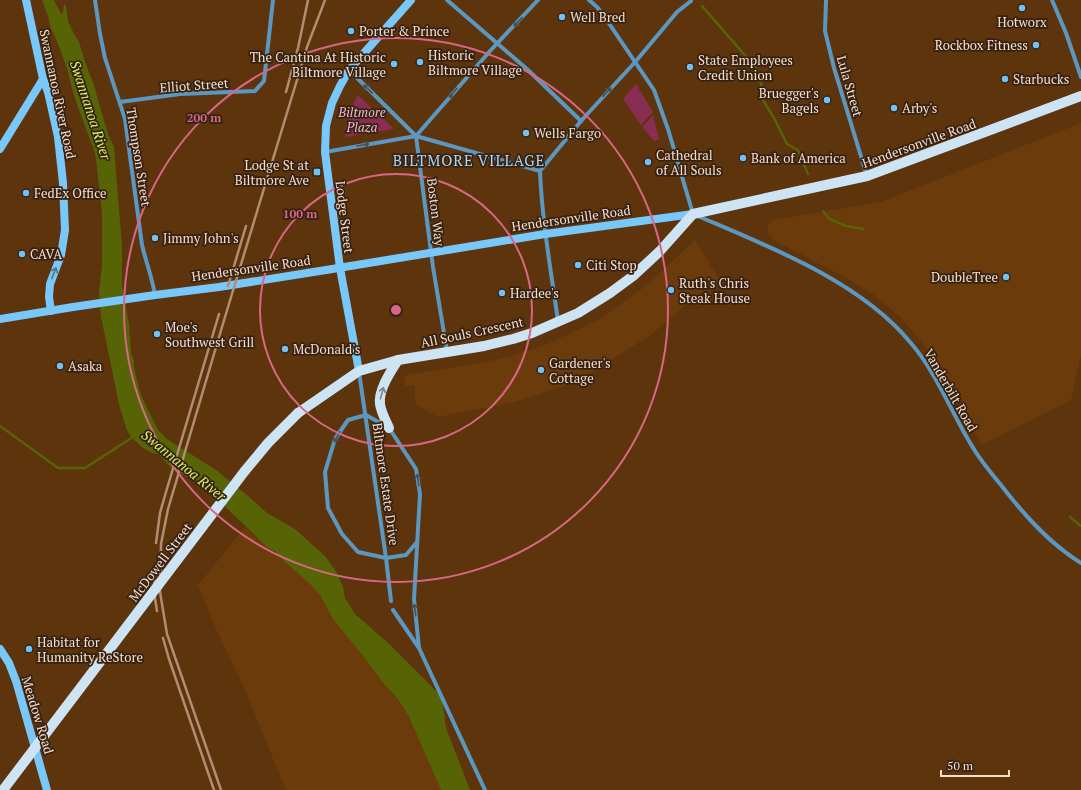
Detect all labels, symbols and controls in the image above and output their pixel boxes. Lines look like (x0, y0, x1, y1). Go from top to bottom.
marker: Hotworx (1017, 3, 1027, 13)
place label: Well Bred (570, 8, 626, 26)
marker: Well Bred (557, 12, 567, 22)
place label: Hotworx (997, 13, 1047, 31)
one-way arrow (513, 16, 522, 27)
place label: Porter & Prince (359, 22, 449, 40)
marker: Porter & Prince (346, 26, 356, 36)
street label: Swannanoa River Road (35, 28, 81, 160)
place label: Rockbox Fitness (935, 36, 1028, 54)
marker: Rockbox Fitness (1031, 40, 1041, 50)
place label: Historic Biltmore Village (428, 46, 522, 79)
place label: The Cantina At Historic Biltmore Village (250, 48, 386, 81)
place label: State Employees Credit Union (698, 51, 793, 84)
street label: Lula Street (833, 53, 867, 119)
marker: Historic Biltmore Village (415, 57, 425, 67)
water label: Swannanoa River (66, 58, 116, 163)
marker: The Cantina At Historic Biltmore Village (389, 59, 399, 69)
marker: State Employees Credit Union (685, 62, 695, 72)
place label: Starbucks (1013, 70, 1069, 88)
street label: Elliot Street (159, 74, 229, 96)
marker: Starbucks (1000, 74, 1010, 84)
one-way arrow (363, 84, 373, 93)
place label: Bruegger's Bagels (759, 84, 819, 117)
one-way arrow (602, 87, 612, 97)
one-way arrow (448, 88, 458, 98)
marker: Bruegger's Bagels (822, 95, 832, 105)
place label: Arby's (902, 99, 937, 117)
park label: Biltmore Plaza (337, 103, 386, 136)
marker: Arby's (889, 103, 899, 113)
street label: Thompson Street (122, 106, 156, 208)
text: 200 m (187, 110, 221, 125)
street label: Hendersonville Road (860, 114, 978, 172)
place label: Wells Fargo (534, 124, 601, 142)
marker: Wells Fargo (521, 128, 531, 138)
one-way arrow (356, 140, 369, 148)
place label: Cathedral of All Souls (656, 146, 722, 179)
place label: Bank of America (751, 149, 846, 167)
district label: BILTMORE VILLAGE (393, 150, 545, 170)
marker: Bank of America (738, 153, 748, 163)
place label: Lodge St at Biltmore Ave (235, 156, 309, 189)
marker: Cathedral of All Souls (643, 157, 653, 167)
marker: Lodge St at Biltmore Ave (312, 167, 322, 177)
street label: Boston Way (423, 177, 449, 247)
street label: Lodge Street (332, 180, 358, 254)
place label: FedEx Office (34, 184, 107, 202)
marker: FedEx Office (21, 188, 31, 198)
street label: Hendersonville Road (510, 201, 632, 235)
text: 100 m (283, 206, 317, 221)
place label: Jimmy John's (163, 229, 239, 247)
marker: Jimmy John's (150, 233, 160, 243)
place label: CAVA (30, 245, 62, 263)
marker: CAVA (17, 249, 27, 259)
street label: Hendersonville Road (190, 251, 312, 285)
place label: Citi Stop (586, 256, 637, 274)
marker: Citi Stop (573, 260, 583, 270)
one-way arrow (51, 267, 59, 279)
place label: DoubleTree (931, 268, 998, 286)
marker: DoubleTree (1001, 272, 1011, 282)
place label: Ruth's Chris Steak House (679, 274, 750, 307)
place label: Hardee's (510, 284, 559, 302)
marker: Ruth's Chris Steak House (666, 285, 676, 295)
marker: Hardee's (497, 288, 507, 298)
centre of rings (389, 303, 403, 317)
street label: All Souls Crescent (419, 312, 525, 352)
place label: Moe's Southwest Grill (165, 318, 254, 351)
marker: Moe's Southwest Grill (152, 329, 162, 339)
place label: McDonald's (293, 340, 360, 358)
marker: McDonald's (280, 344, 290, 354)
street label: Vanderbilt Road (920, 345, 982, 435)
place label: Gardener's Cottage (549, 354, 611, 387)
place label: Asaka (68, 357, 103, 375)
marker: Asaka (55, 361, 65, 371)
marker: Gardener's Cottage (536, 365, 546, 375)
one-way arrow (379, 387, 386, 400)
street label: Biltmore Estate Drive (368, 421, 404, 547)
water label: Swannanoa River (138, 425, 231, 505)
one-way arrow (333, 431, 341, 443)
one-way arrow (414, 474, 422, 487)
street label: McDowell Street (124, 518, 196, 605)
one-way arrow (411, 604, 419, 617)
place label: Habitat for Humanity ReStore (37, 633, 143, 666)
marker: Habitat for Humanity ReStore (24, 644, 34, 654)
street label: Meadow Road (18, 674, 58, 756)
scale bar (941, 752, 1009, 778)
text: 50 m (947, 758, 974, 773)

